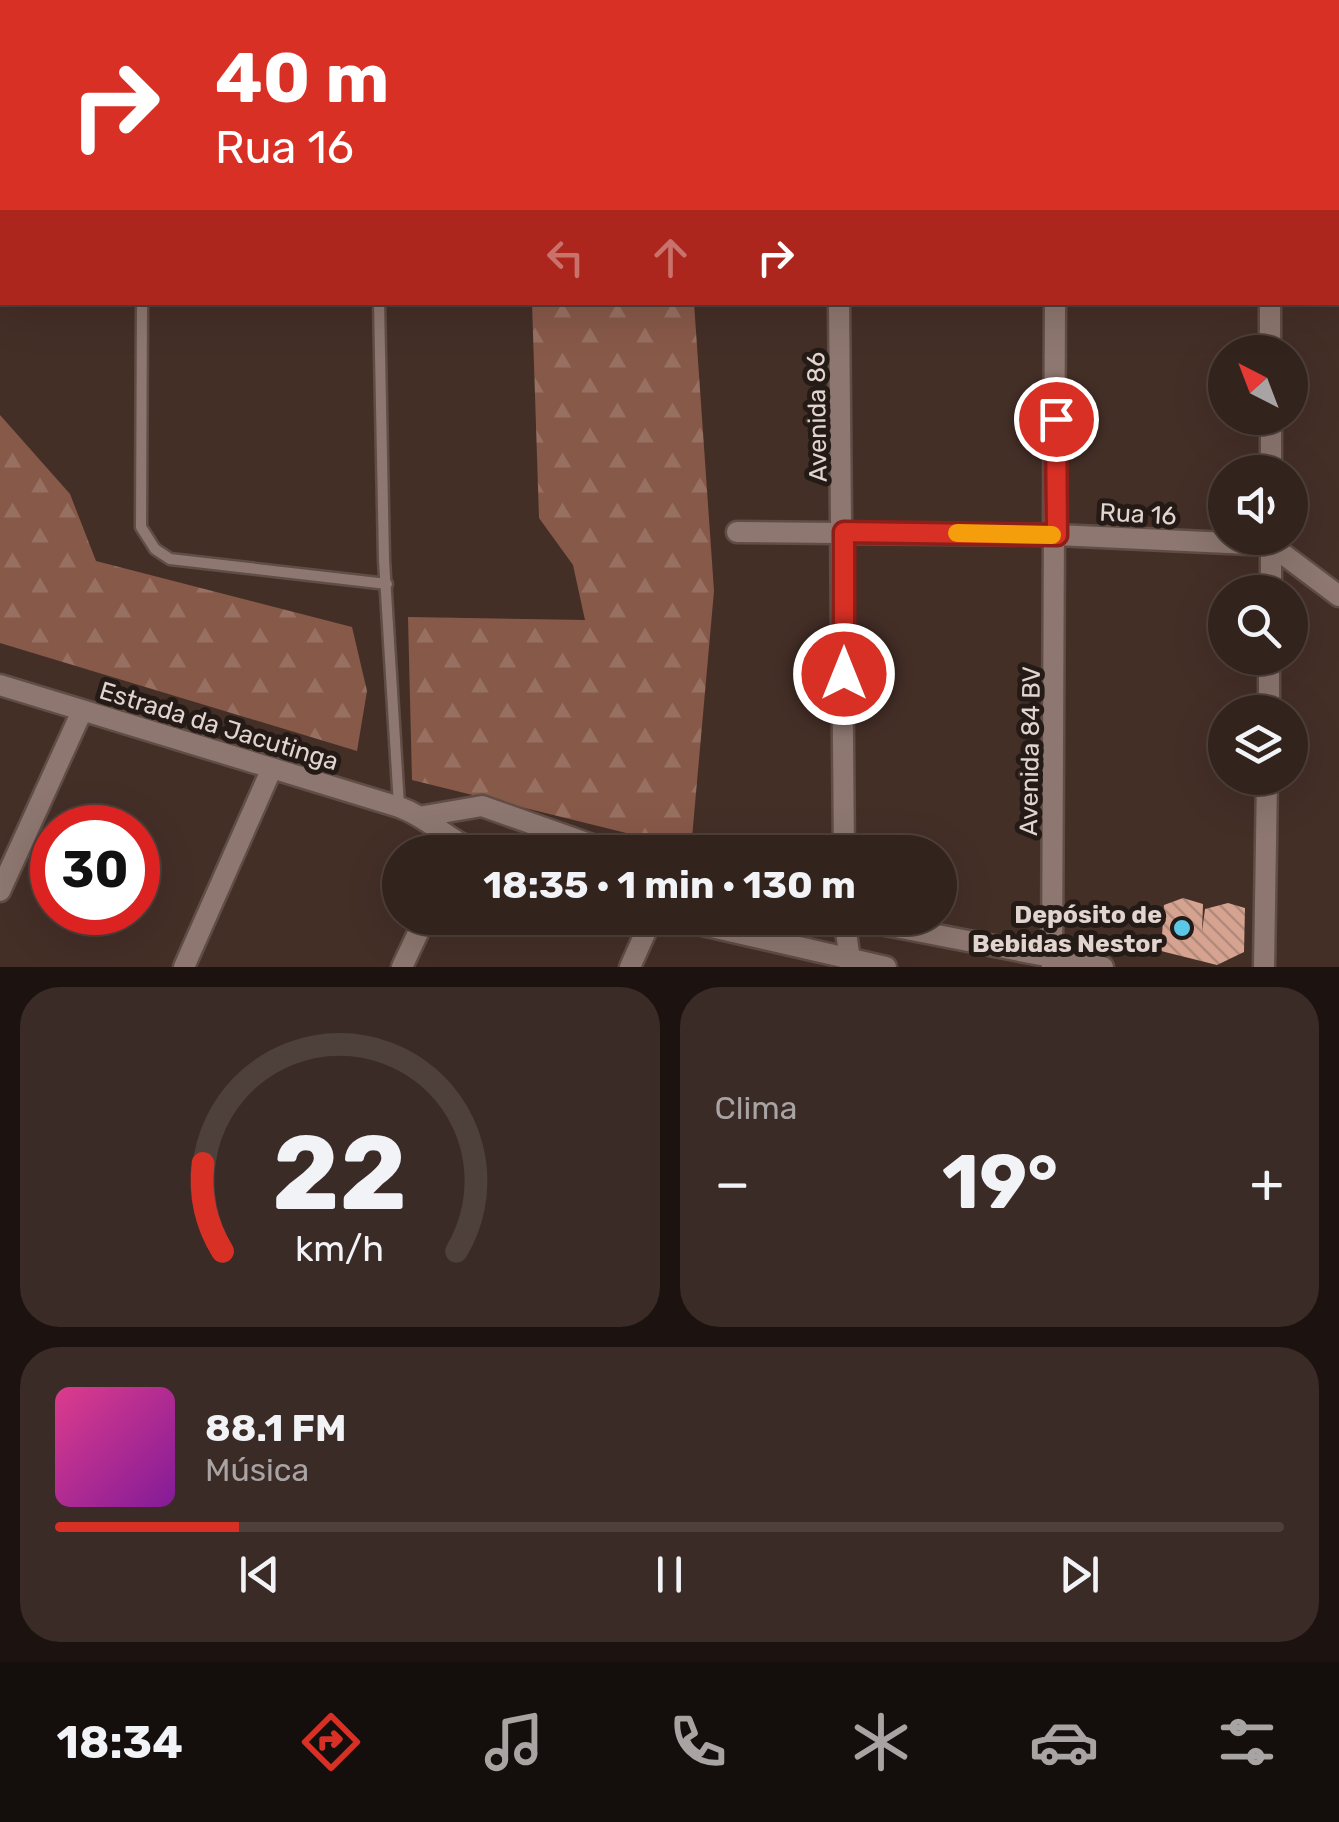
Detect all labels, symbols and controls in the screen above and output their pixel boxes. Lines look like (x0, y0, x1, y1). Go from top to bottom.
text: 40 m (215, 37, 389, 120)
icon: right (50, 40, 180, 170)
text: Rua 16 (215, 121, 354, 174)
icon: left (538, 230, 593, 285)
icon: ahead (643, 230, 698, 285)
icon: right (748, 230, 803, 285)
north arrow (1208, 335, 1308, 435)
map controls (1208, 335, 1308, 795)
street label: Avenida 86 (801, 352, 833, 482)
pin (1014, 377, 1099, 462)
icon: arrive (1029, 392, 1084, 447)
button: sound (1208, 455, 1308, 555)
street label: Rua 16 (1099, 498, 1177, 530)
button: search (1208, 575, 1308, 675)
position arrow (792, 622, 896, 726)
street label: Avenida 84 BV (1014, 666, 1046, 836)
street label: Estrada da Jacutinga (96, 676, 342, 776)
button: layers (1208, 695, 1308, 795)
speed limit sign: 30 (30, 805, 160, 935)
text: 18:35 · 1 min · 130 m (483, 862, 856, 908)
place label: Depósito de Bebidas Nestor (972, 900, 1163, 958)
marker: Depósito de Bebidas Nestor (1171, 917, 1193, 939)
text: Clima (715, 1089, 797, 1127)
text: 22 (272, 1112, 407, 1235)
text: 19° (942, 1138, 1058, 1227)
text: − (715, 1151, 750, 1216)
text: + (1250, 1151, 1284, 1216)
text: km/h (295, 1228, 384, 1270)
text: 88.1 FM (205, 1405, 347, 1451)
text: Música (205, 1451, 309, 1489)
icon: previous (232, 1547, 287, 1602)
icon: pause (642, 1547, 697, 1602)
icon: next (1052, 1547, 1107, 1602)
icon: directions (296, 1707, 366, 1777)
icon: music (479, 1707, 549, 1777)
icon: phone (663, 1707, 733, 1777)
icon: climate (846, 1707, 916, 1777)
icon: car (1029, 1707, 1099, 1777)
icon: filters (1212, 1707, 1282, 1777)
text: 18:34 (57, 1716, 183, 1769)

